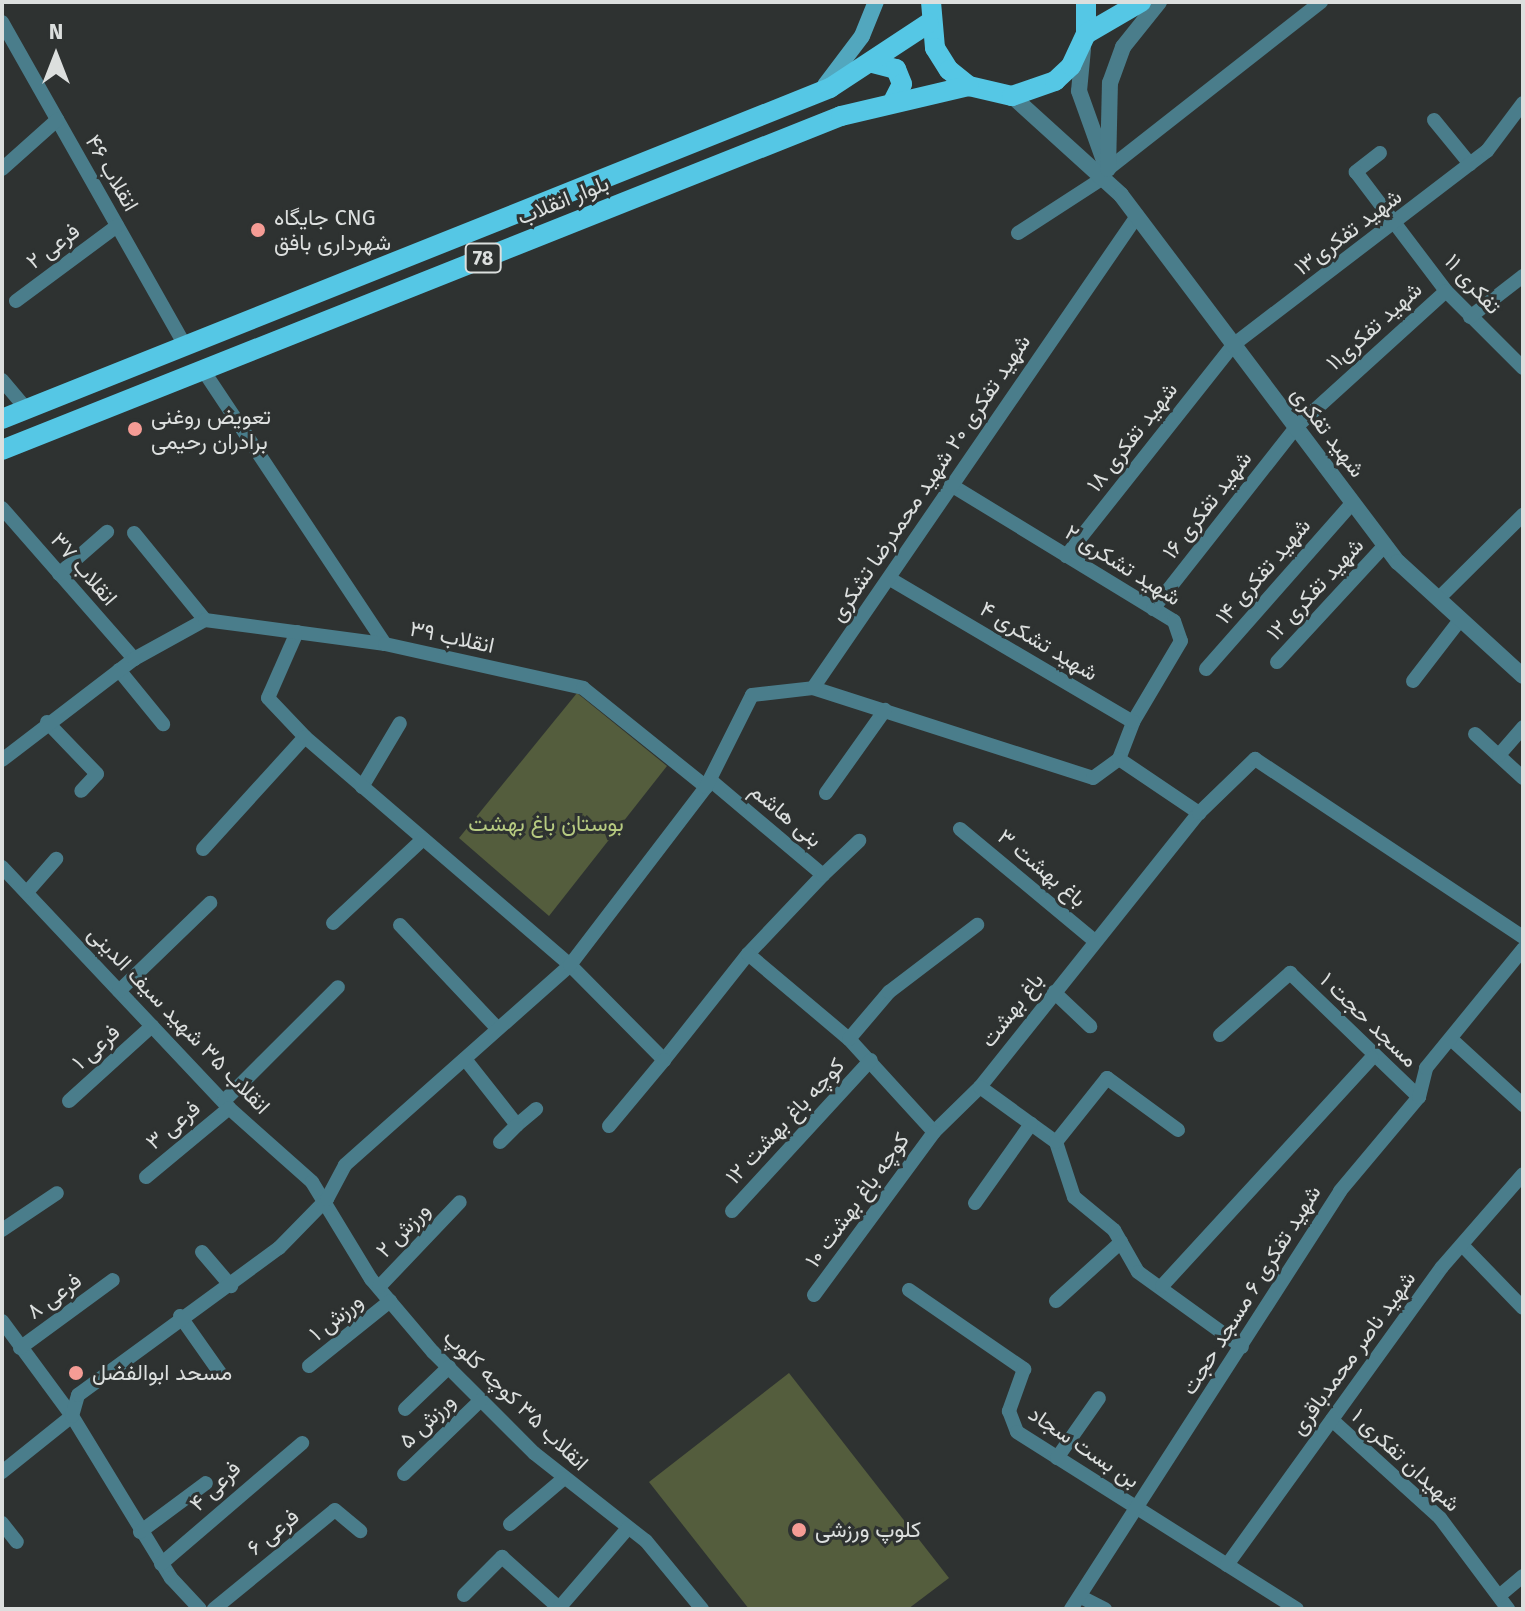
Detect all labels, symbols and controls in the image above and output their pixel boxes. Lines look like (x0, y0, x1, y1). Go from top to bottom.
north arrow (16, 16, 96, 96)
text: N (49, 18, 63, 45)
street label: انقلاب ۴۶ (80, 130, 144, 216)
street label: بلوار انقلاب (513, 170, 613, 230)
street label: شهید تفکری۱۳ (1289, 183, 1407, 281)
place label: جایگاه CNG شهرداری بافق (274, 204, 391, 256)
street label: فرعی ۲ (21, 217, 85, 275)
marker: جایگاه CNG شهرداری بافق (249, 221, 267, 239)
road number: 78 (463, 242, 503, 274)
street label: تفکری ۱۱ (1439, 249, 1507, 319)
street label: شهید تفکری۱۱ (1321, 276, 1427, 376)
street label: شهید تفکری ۲۰ شهید محمدرضا تشکری (824, 329, 1036, 627)
street label: شهید تفکری ۱۸ (1081, 377, 1183, 497)
street label: شهید تفکری (1285, 381, 1371, 483)
place label: تعویض روغنی برادران رحیمی (151, 403, 271, 454)
marker: تعویض روغنی برادران رحیمی (126, 420, 144, 438)
street label: شهید تفکری ۱۶ (1157, 446, 1257, 564)
street label: شهید تفکری ۱۴ (1210, 513, 1316, 629)
street label: شهید تشکری ۲ (1060, 519, 1186, 611)
street label: انقلاب ۳۷ (45, 527, 123, 611)
street label: شهید تفکری ۱۲ (1261, 532, 1369, 646)
street label: شهید تشکری ۴ (975, 595, 1103, 687)
street label: انقلاب ۳۹ (407, 615, 497, 659)
street label: بنی هاشم (744, 777, 828, 853)
park label: بوستان باغ بهشت (468, 811, 624, 837)
street label: باغ بهشت ۳ (992, 823, 1092, 913)
street label: انقلاب ۳۵ شهید سیف الدینی (82, 921, 276, 1119)
street label: مسجد حجت ۱ (1315, 967, 1423, 1073)
street label: باغ بهشت (975, 968, 1049, 1052)
street label: فرعی ۱ (67, 1019, 125, 1075)
street label: کوچه باغ بهشت ۱۲ (720, 1053, 850, 1189)
street label: فرعی ۳ (140, 1095, 206, 1155)
street label: کوچه باغ بهشت ۱۰ (799, 1127, 915, 1273)
street label: شهید تفکری ۶ مسجد حجت (1176, 1180, 1326, 1400)
street label: ورزش ۲ (371, 1197, 435, 1263)
street label: شهید ناصر محمدباقری (1285, 1266, 1421, 1440)
street label: فرعی ۸ (21, 1267, 87, 1325)
street label: ورزش ۱ (304, 1288, 368, 1346)
street label: انقلاب ۳۵ کوچه کلوپ (438, 1324, 594, 1476)
place label: مسحد ابوالفضل (92, 1360, 232, 1386)
marker: مسحد ابوالفضل (67, 1364, 85, 1382)
street label: ورزش ۵ (394, 1388, 460, 1454)
street label: بن بست سجاد (1023, 1400, 1145, 1494)
street label: شهیدان تفکری ۱ (1346, 1403, 1466, 1517)
street label: فرعی ۴ (184, 1455, 246, 1517)
street label: فرعی ۶ (242, 1503, 304, 1561)
place label: کلوپ ورزشی (815, 1517, 921, 1543)
marker: کلوپ ورزشی (790, 1521, 808, 1539)

